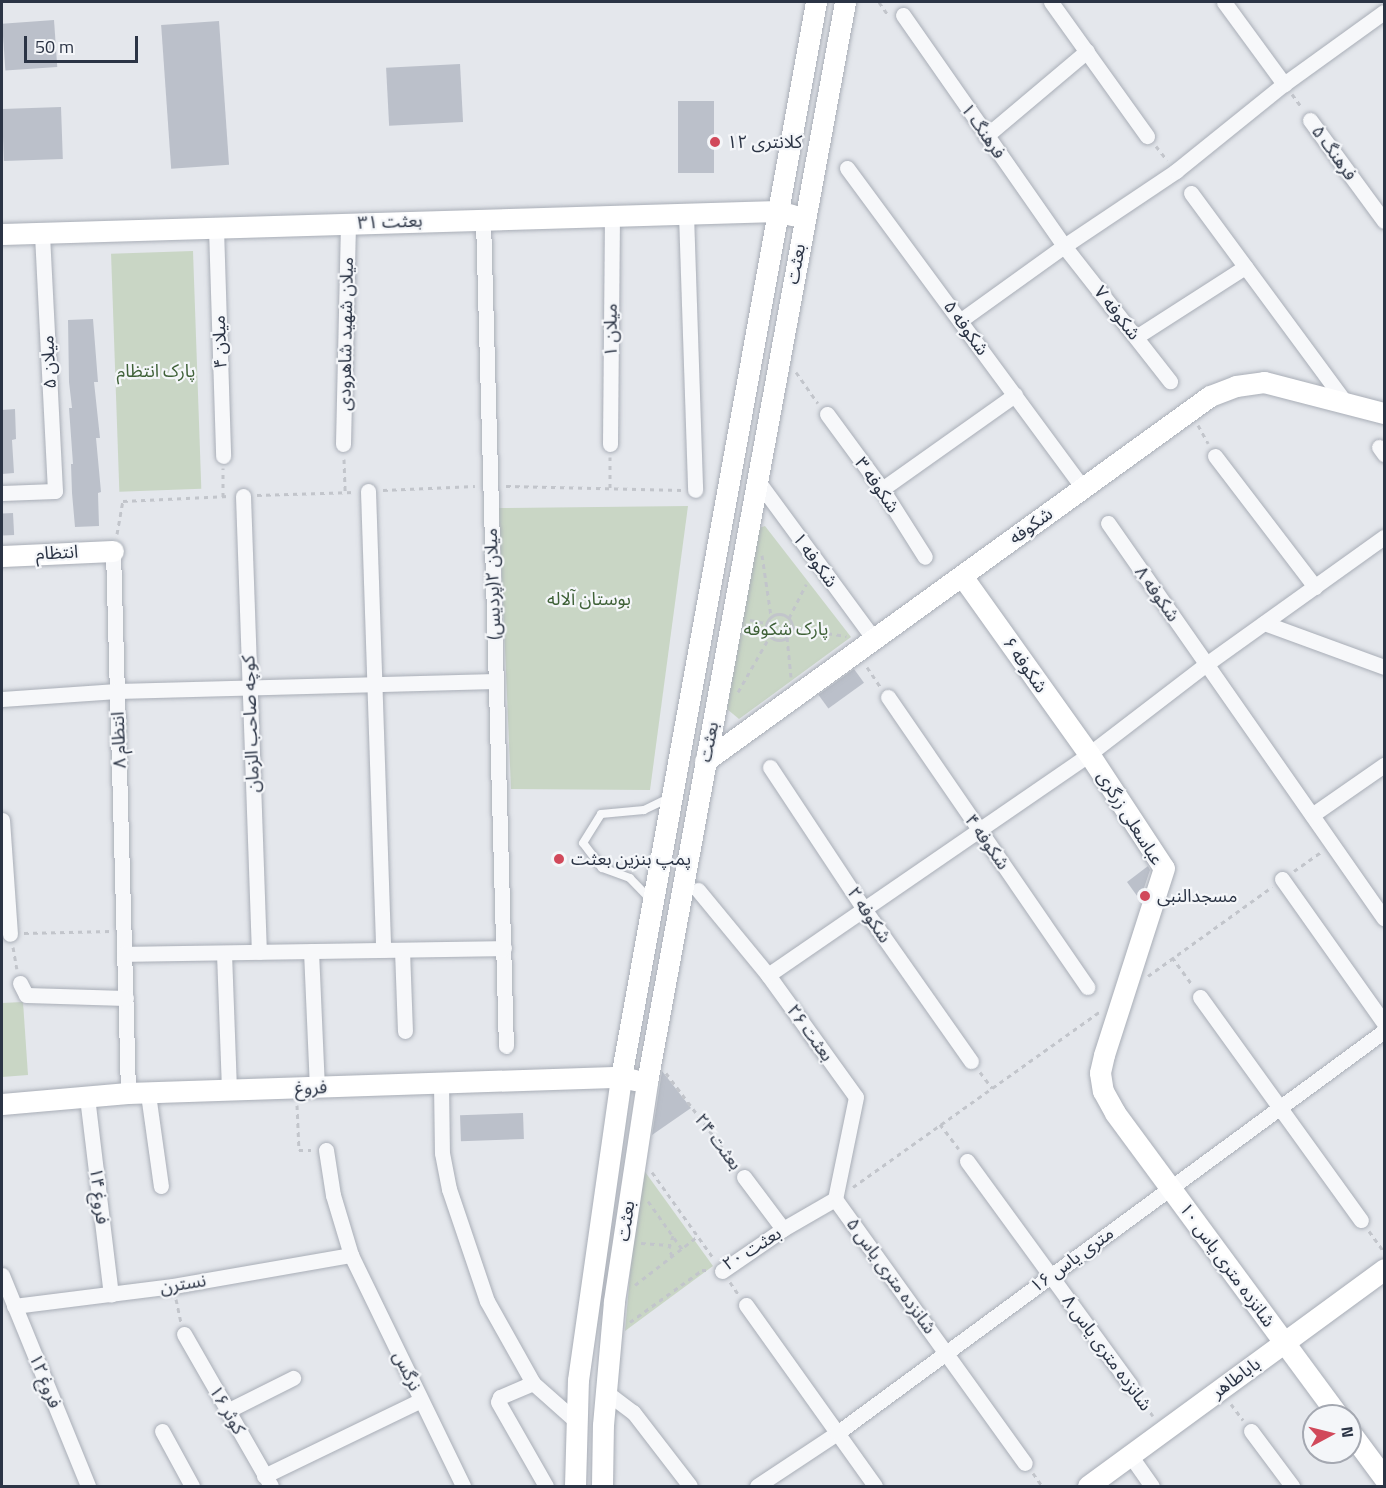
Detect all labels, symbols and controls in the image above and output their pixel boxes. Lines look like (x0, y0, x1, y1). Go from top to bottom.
scale bar (27, 24, 141, 62)
text: 50 m (35, 33, 74, 60)
street label: فرهنگ ۱ (956, 99, 1010, 163)
street label: فرهنگ ۵ (1307, 121, 1361, 185)
place label: کلانتری ۱۲ (727, 131, 802, 153)
marker: کلانتری ۱۲ (708, 135, 722, 149)
street label: بعثت ۳۱ (357, 210, 423, 234)
street label: بعثت (782, 242, 810, 286)
street label: میلان شهید شاهرودی (334, 257, 358, 411)
street label: شکوفه ۷ (1089, 282, 1145, 344)
street label: شکوفه ۵ (939, 296, 993, 360)
street label: میلان ۱ (600, 303, 622, 357)
street label: میلان ۴ (208, 315, 232, 369)
street label: میلان ۵ (37, 335, 61, 389)
park label: پارک انتظام (117, 360, 195, 382)
street label: شکوفه ۳ (850, 453, 904, 517)
street label: شکوفه (1005, 503, 1057, 549)
street label: میلان ۲(پردیس) (480, 528, 506, 640)
street label: شکوفه ۱ (788, 528, 842, 592)
street label: انتظام (35, 541, 79, 565)
street label: شکوفه ۸ (1130, 562, 1184, 626)
park label: بوستان آلاله (547, 588, 631, 610)
park label: پارک شکوفه (744, 618, 828, 640)
street label: شکوفه ۶ (998, 633, 1052, 697)
street label: کوچه صاحب الزمان (238, 655, 264, 793)
street label: انتظام ۸ (107, 711, 131, 769)
street label: بعثت (695, 720, 723, 764)
street label: عباسعلی زرگری (1092, 767, 1168, 869)
street label: شکوفه ۴ (960, 810, 1014, 874)
place label: پمپ بنزین بعثت (571, 848, 691, 870)
marker: پمپ بنزین بعثت (552, 852, 566, 866)
street label: شکوفه ۲ (842, 883, 896, 947)
place label: مسجدالنبی (1157, 885, 1237, 907)
marker: مسجدالنبی (1138, 889, 1152, 903)
street label: بعثت ۲۶ (782, 1000, 838, 1066)
street label: فروغ (294, 1077, 328, 1099)
street label: بعثت ۲۴ (690, 1109, 746, 1175)
street label: فروغ ۱۴ (85, 1166, 113, 1226)
street label: بعثت (612, 1199, 640, 1243)
street label: شانزده متری یاس ۱۰ (1175, 1199, 1279, 1331)
street label: شانزده متری یاس ۵ (842, 1214, 940, 1338)
street label: بعثت ۲۰ (719, 1223, 785, 1275)
street label: ۱۶ متری یاس (1026, 1223, 1118, 1297)
street label: نسترن (158, 1270, 208, 1298)
street label: شانزده متری یاس ۸ (1058, 1291, 1156, 1415)
street label: نرگس (388, 1348, 426, 1394)
street label: فروغ ۱۲ (24, 1351, 66, 1411)
street label: باباطاهر (1207, 1353, 1265, 1403)
street label: کوثر ۱۶ (204, 1382, 250, 1438)
north arrow (1302, 1404, 1362, 1464)
text: N (1335, 1425, 1360, 1439)

